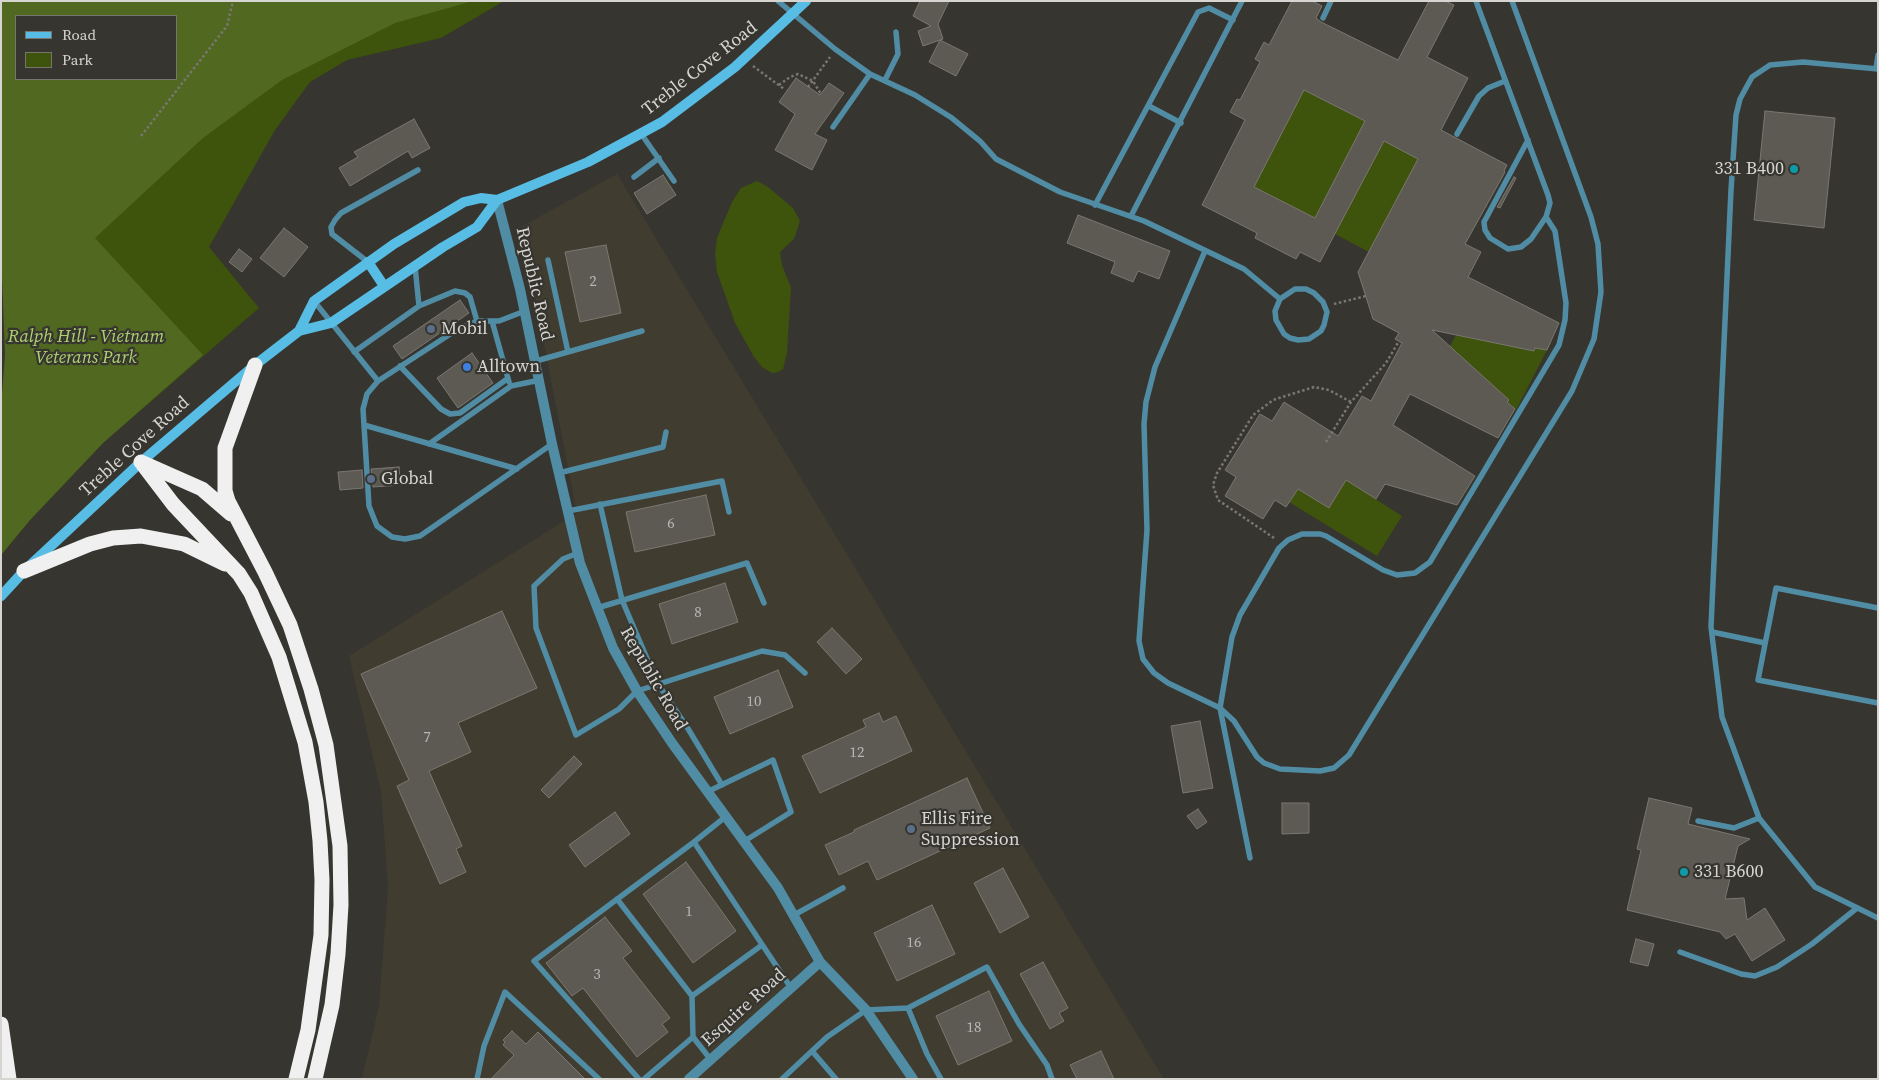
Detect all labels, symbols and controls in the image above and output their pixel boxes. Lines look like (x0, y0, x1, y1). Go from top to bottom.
legend (15, 15, 178, 80)
street label: Treble Cove Road (638, 17, 762, 121)
text: Road (62, 24, 96, 45)
text: Park (62, 49, 93, 70)
place label: 331 B400 (1714, 158, 1784, 180)
marker: 331 B400 (1788, 163, 1800, 175)
street label: Republic Road (510, 225, 558, 343)
house number: 2 (589, 273, 597, 291)
place label: Mobil (441, 318, 488, 340)
marker: Mobil (425, 323, 437, 335)
park label: Ralph Hill - Vietnam Veterans Park (8, 326, 164, 368)
place label: Alltown (477, 356, 540, 378)
marker: Alltown (461, 361, 473, 373)
street label: Treble Cove Road (76, 392, 194, 502)
place label: Global (381, 468, 433, 490)
marker: Global (365, 473, 377, 485)
house number: 6 (667, 515, 675, 533)
house number: 8 (694, 604, 702, 622)
street label: Republic Road (615, 623, 691, 735)
house number: 10 (747, 693, 761, 711)
house number: 7 (423, 729, 431, 747)
house number: 12 (850, 744, 864, 762)
place label: Ellis Fire Suppression (921, 808, 1020, 851)
marker: Ellis Fire Suppression (905, 823, 917, 835)
place label: 331 B600 (1694, 861, 1764, 883)
marker: 331 B600 (1678, 866, 1690, 878)
house number: 1 (685, 903, 693, 921)
house number: 16 (907, 934, 921, 952)
street label: Esquire Road (697, 964, 791, 1052)
house number: 3 (593, 966, 601, 984)
house number: 18 (967, 1019, 981, 1037)

